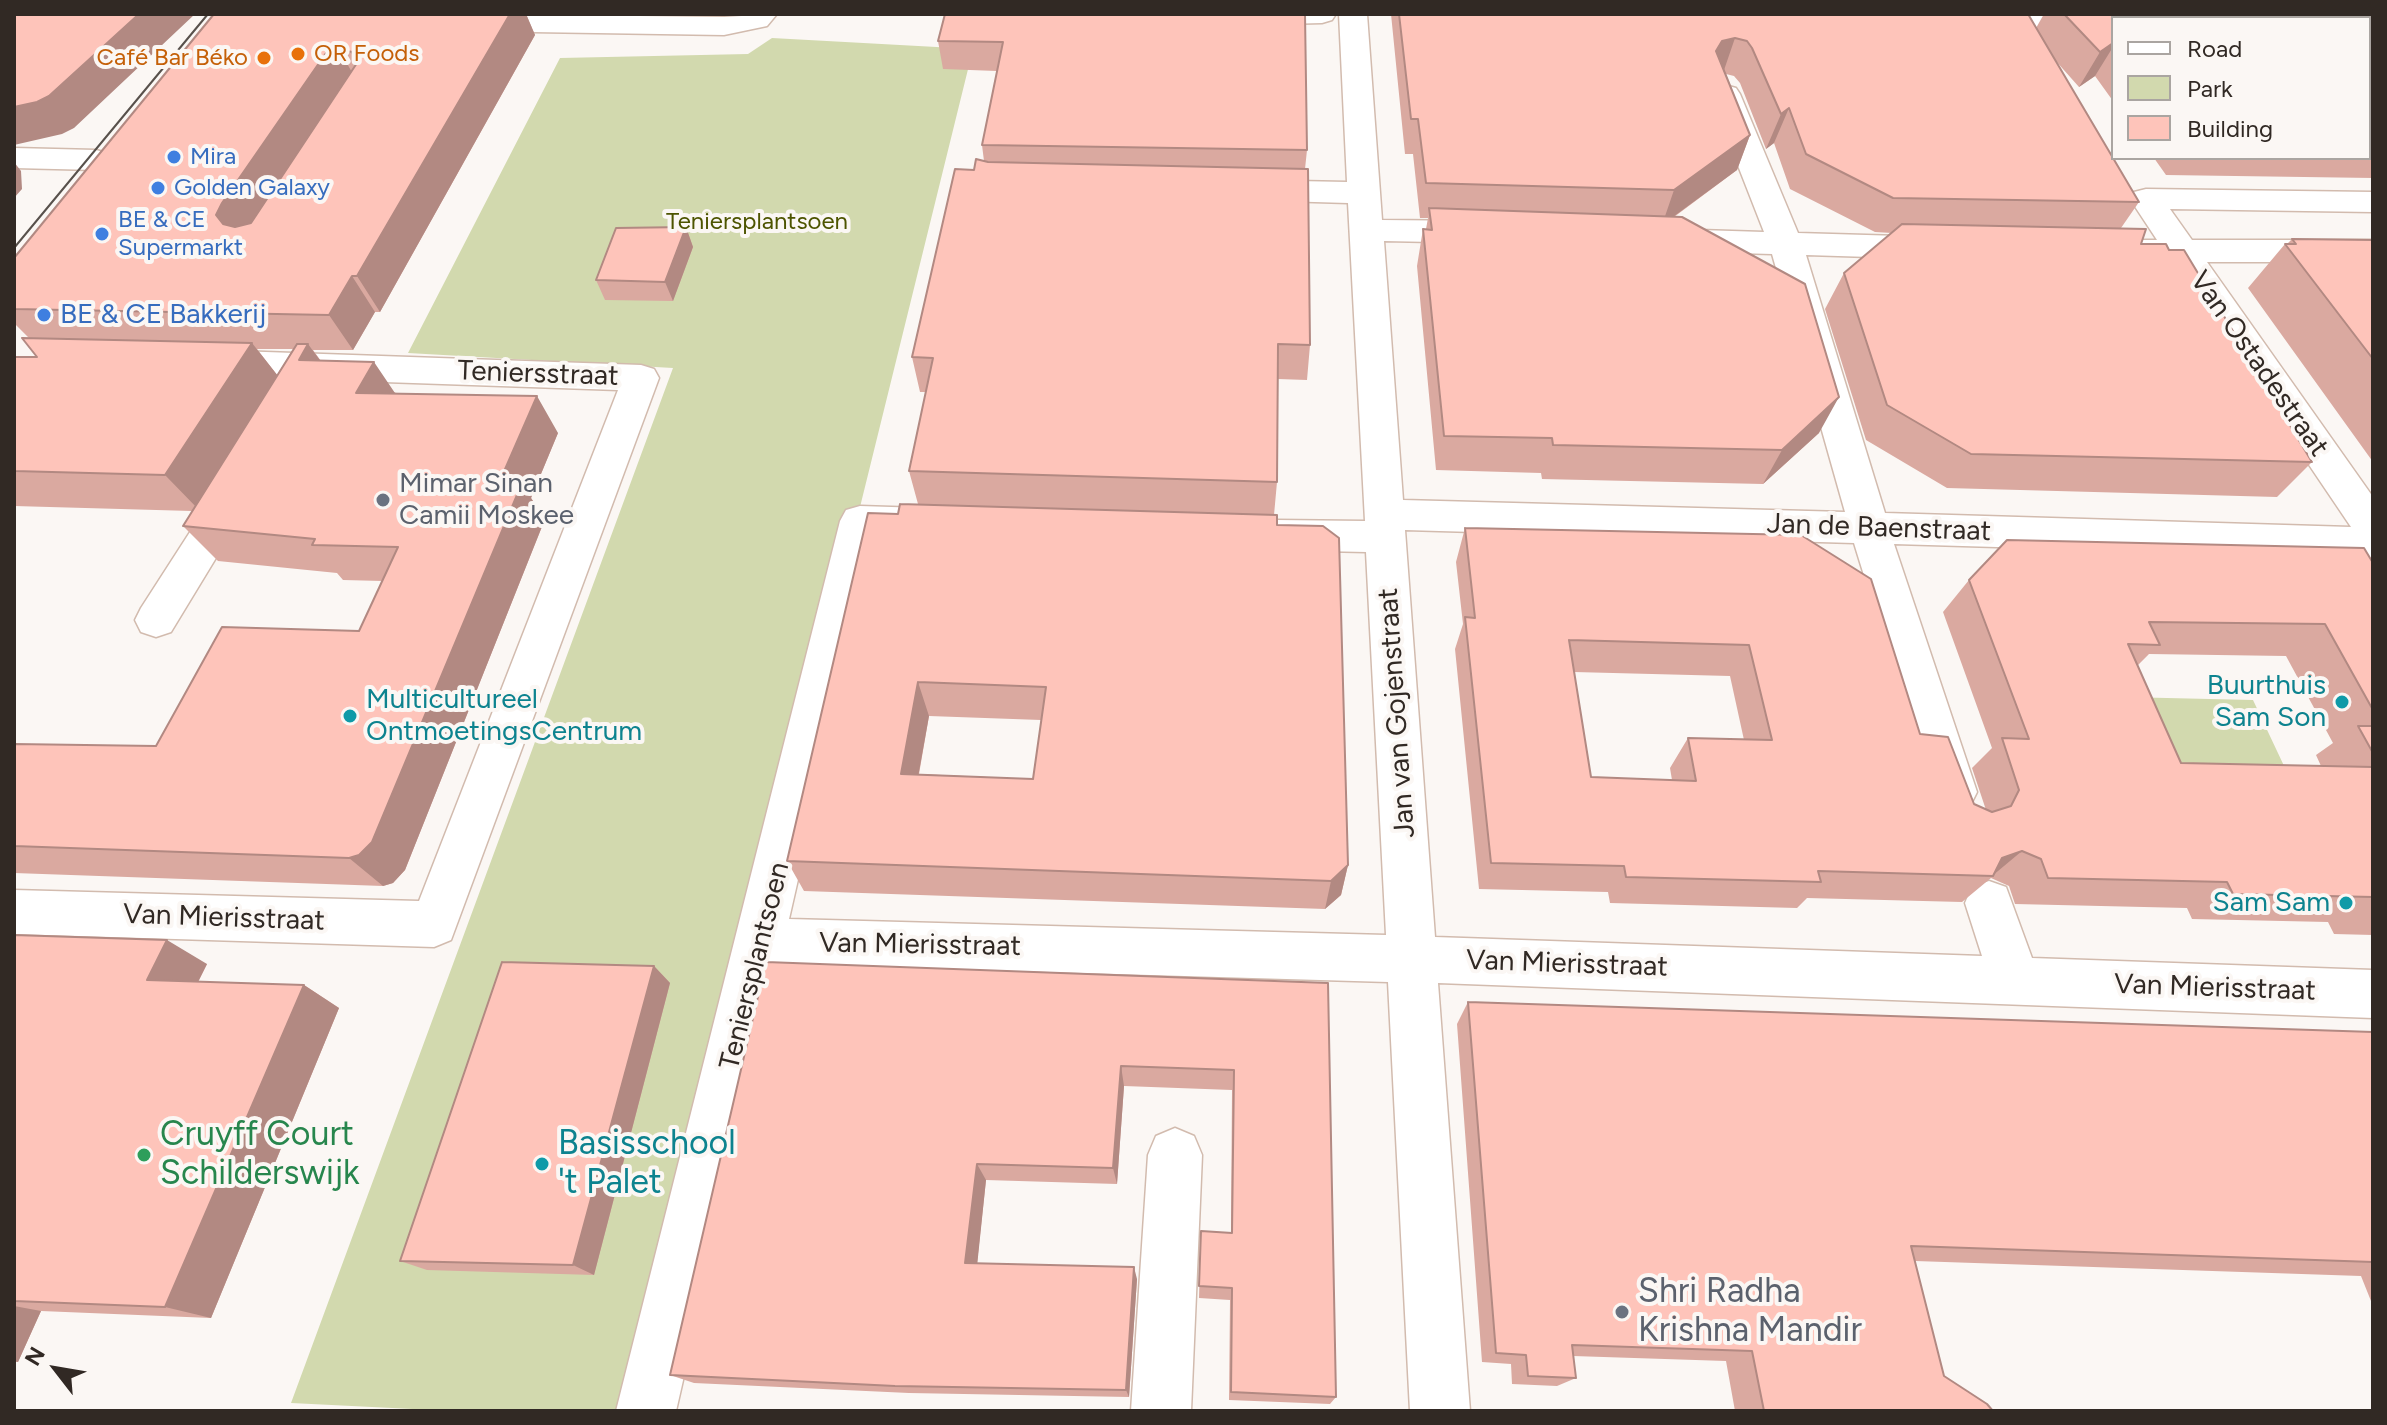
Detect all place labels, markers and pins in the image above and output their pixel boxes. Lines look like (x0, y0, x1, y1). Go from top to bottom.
place label: OR Foods (314, 40, 420, 68)
place label: Café Bar Béko (97, 44, 248, 72)
marker: OR Foods (289, 45, 307, 63)
marker: Café Bar Béko (255, 49, 273, 67)
place label: Mira (190, 143, 236, 171)
marker: Mira (165, 148, 183, 166)
place label: Golden Galaxy (174, 174, 330, 202)
marker: Golden Galaxy (149, 179, 167, 197)
place label: BE & CE Supermarkt (118, 206, 243, 262)
marker: BE & CE Supermarkt (93, 225, 111, 243)
place label: BE & CE Bakkerij (60, 298, 266, 332)
marker: BE & CE Bakkerij (35, 306, 53, 324)
place label: Mimar Sinan Camii Moskee (399, 467, 574, 533)
marker: Mimar Sinan Camii Moskee (374, 491, 392, 509)
place label: Buurthuis Sam Son (2207, 669, 2326, 735)
place label: Multicultureel OntmoetingsCentrum (366, 683, 642, 749)
marker: Buurthuis Sam Son (2333, 693, 2351, 711)
marker: Multicultureel OntmoetingsCentrum (341, 707, 359, 725)
place label: Sam Sam (2212, 886, 2330, 920)
marker: Sam Sam (2337, 894, 2355, 912)
place label: Cruyff Court Schilderswijk (160, 1115, 360, 1194)
place label: Basisschool 't Palet (558, 1124, 736, 1204)
marker: Cruyff Court Schilderswijk (135, 1146, 153, 1164)
marker: Basisschool 't Palet (533, 1155, 551, 1173)
place label: Shri Radha Krishna Mandir (1638, 1272, 1862, 1352)
marker: Shri Radha Krishna Mandir (1613, 1303, 1631, 1321)

